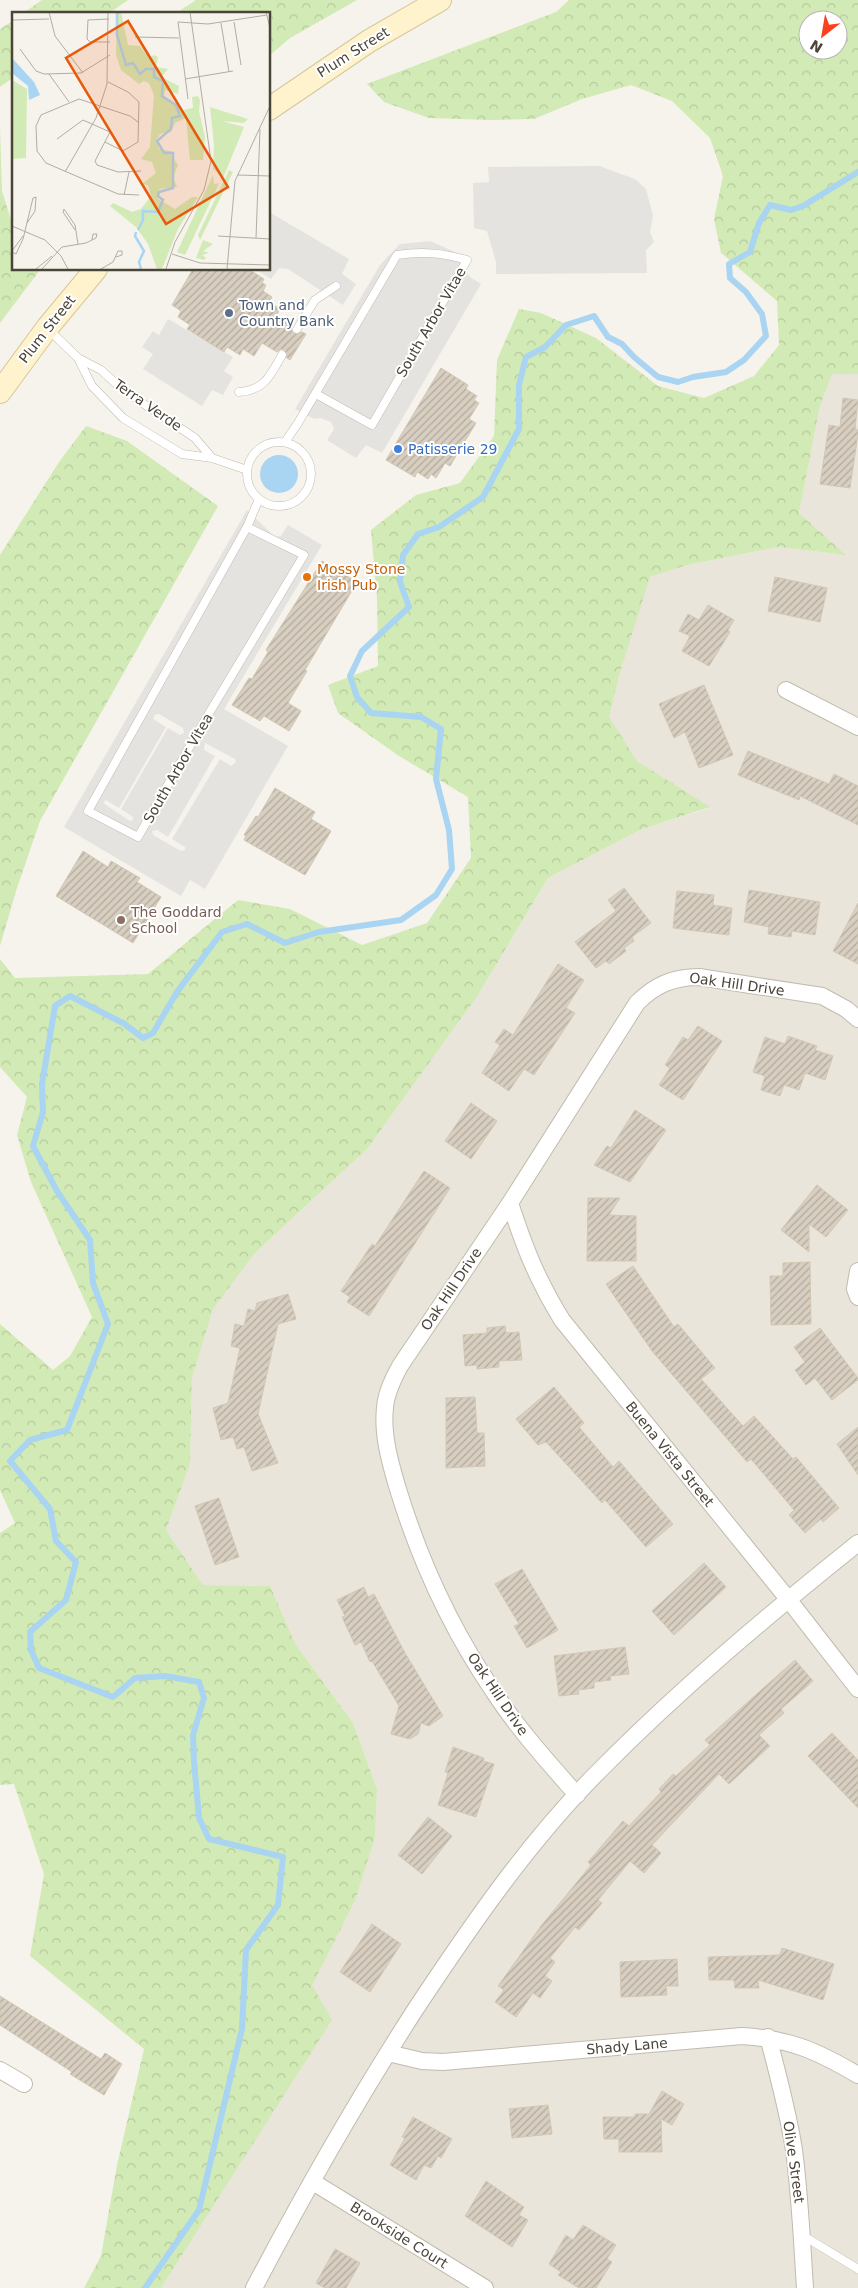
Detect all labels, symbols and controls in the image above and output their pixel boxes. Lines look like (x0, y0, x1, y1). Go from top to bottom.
north arrow (798, 10, 848, 60)
inset map (12, 12, 270, 270)
street label: Plum Street (314, 23, 392, 80)
text: N (807, 36, 825, 56)
street label: South Arbor Vitae (393, 264, 469, 380)
street label: Plum Street (16, 291, 79, 366)
place label: Town and Country Bank (238, 297, 335, 329)
marker: Town and Country Bank (223, 307, 235, 319)
street label: Terra Verde (110, 375, 185, 434)
place label: Patisserie 29 (408, 441, 498, 457)
marker: Patisserie 29 (392, 443, 404, 455)
place label: Mossy Stone Irish Pub (317, 561, 405, 593)
marker: Mossy Stone Irish Pub (301, 571, 313, 583)
street label: South Arbor Vitea (140, 710, 216, 826)
place label: The Goddard School (130, 904, 222, 936)
marker: The Goddard School (115, 914, 127, 926)
street label: Oak Hill Drive (688, 969, 786, 999)
street label: Oak Hill Drive (417, 1245, 485, 1333)
street label: Buena Vista Street (623, 1398, 718, 1510)
street label: Oak Hill Drive (464, 1650, 532, 1738)
street label: Shady Lane (586, 2034, 668, 2058)
street label: Olive Street (780, 2120, 808, 2205)
street label: Brookside Court (347, 2199, 451, 2272)

